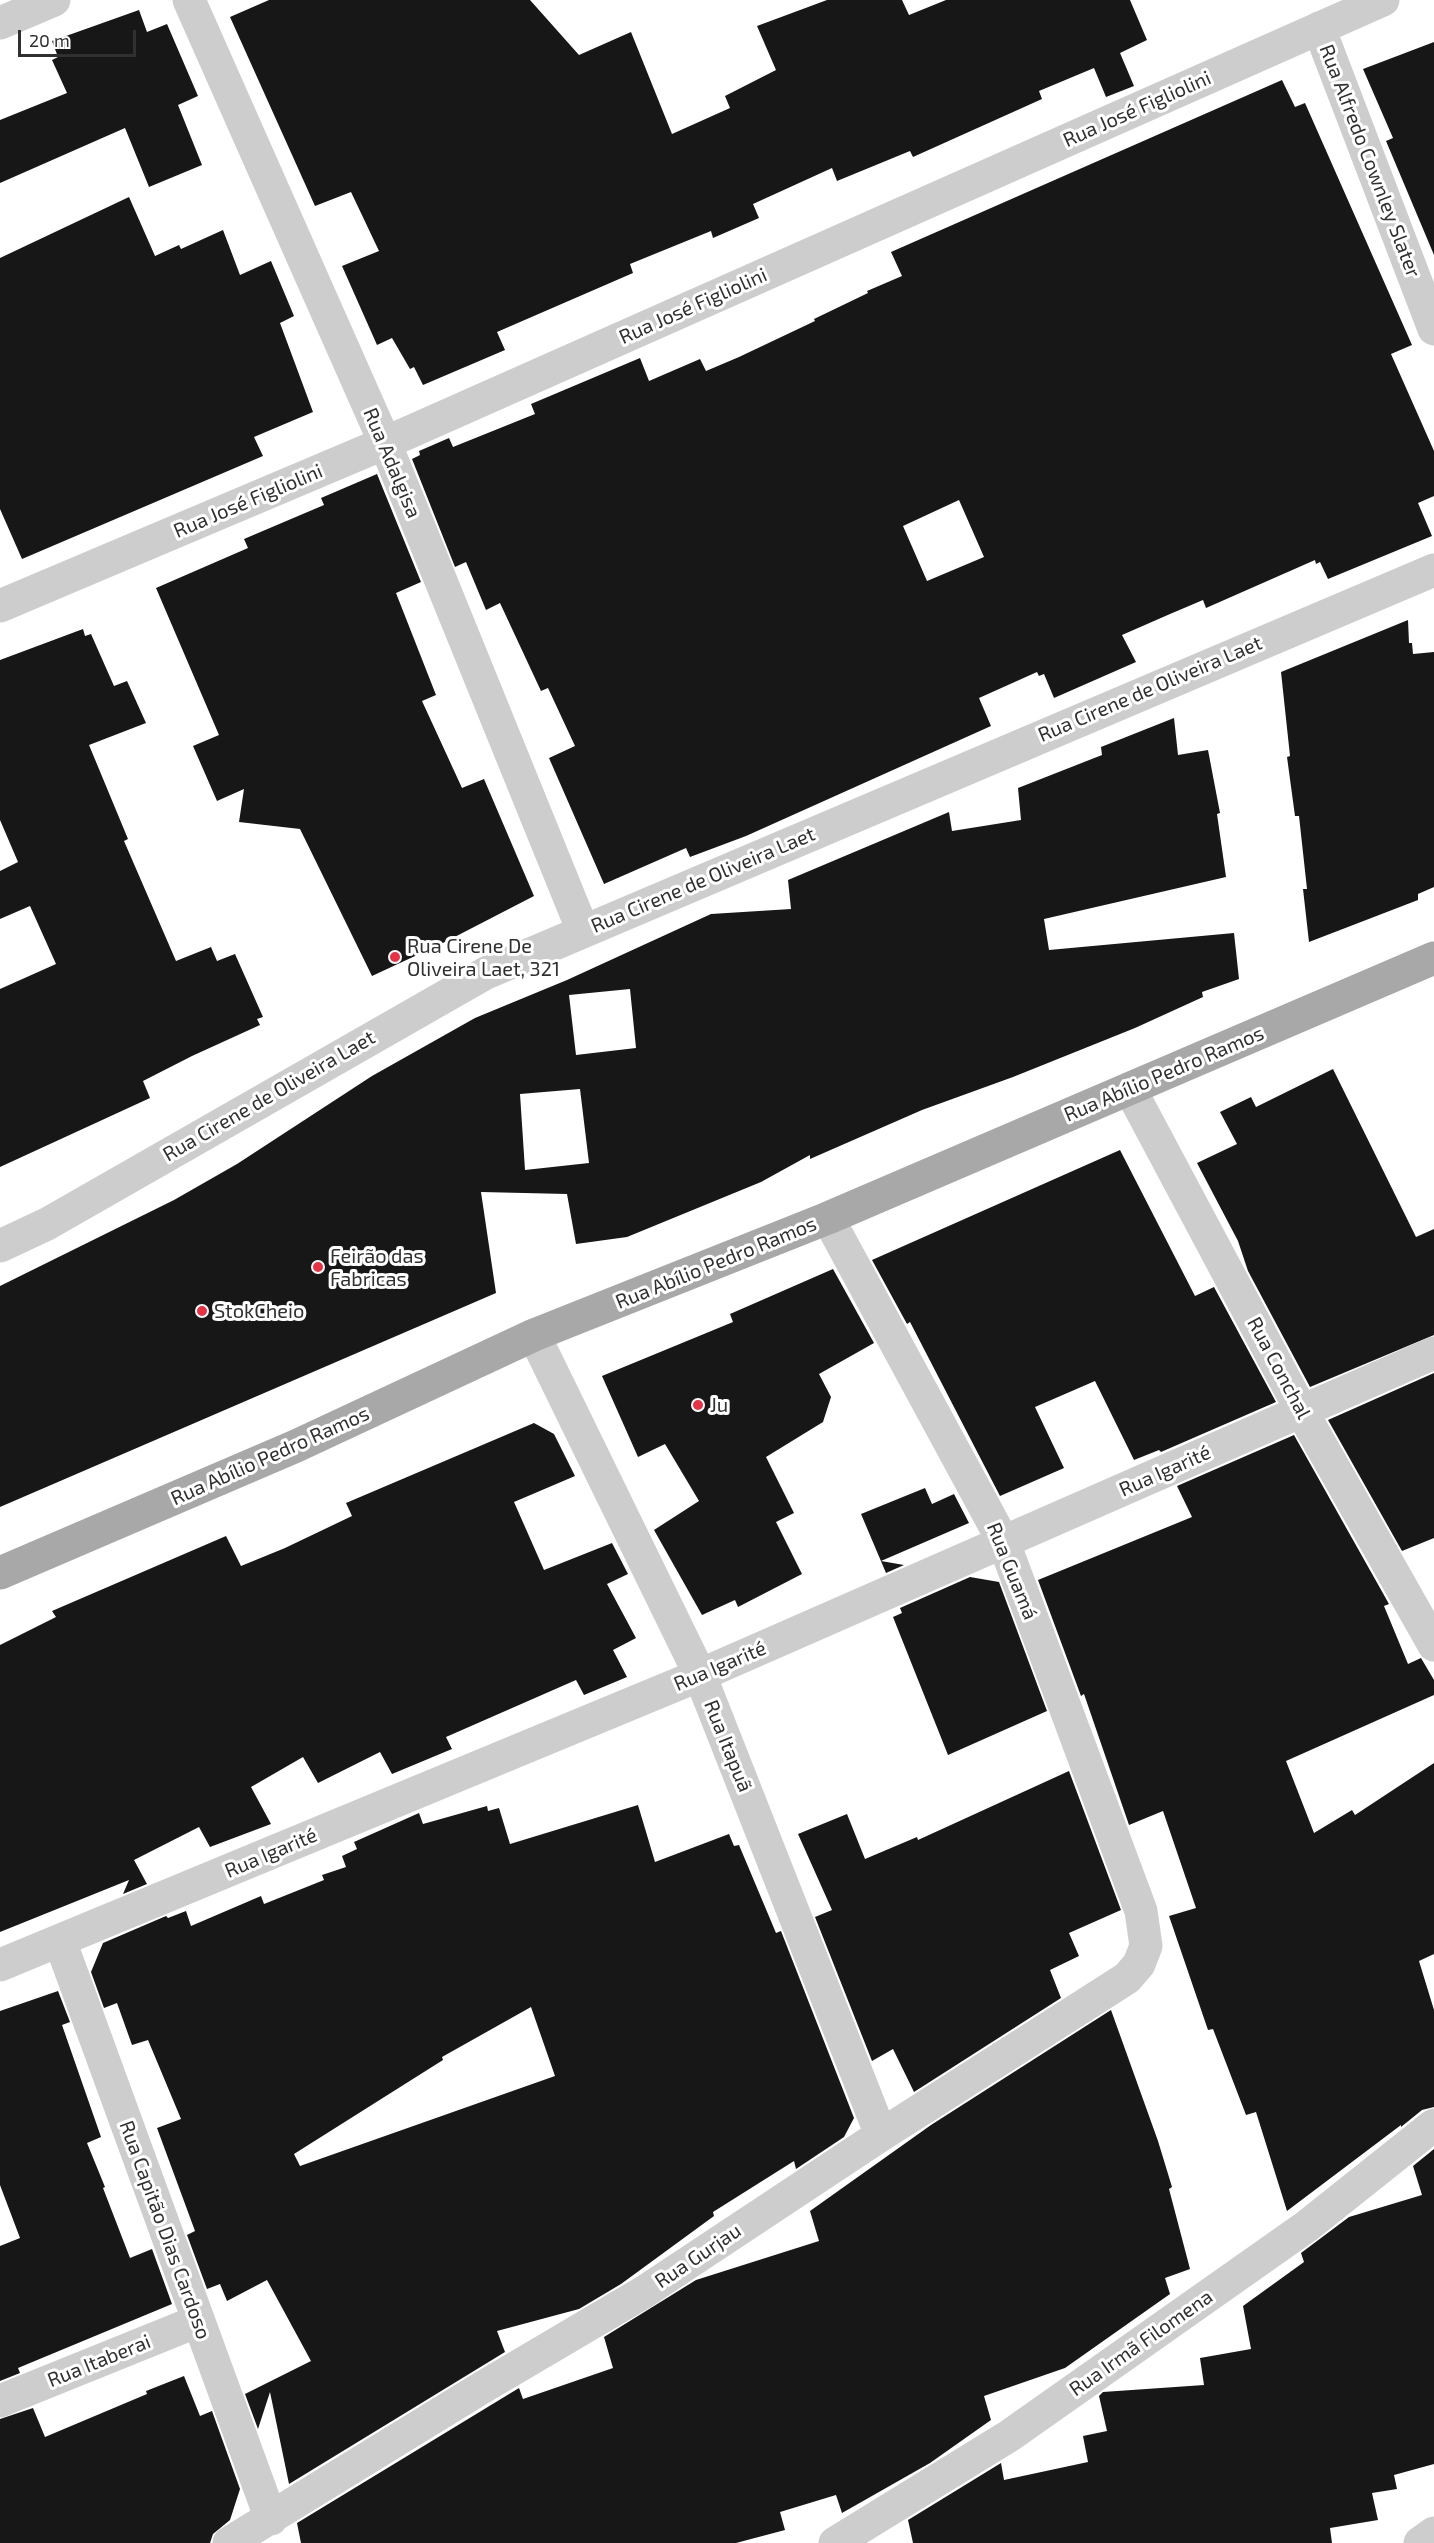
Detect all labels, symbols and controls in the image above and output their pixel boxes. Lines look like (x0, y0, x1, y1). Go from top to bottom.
scale bar (21, 18, 140, 56)
text: 20 m (29, 29, 70, 51)
street label: Rua Alfredo Cownley Slater (1314, 41, 1426, 281)
street label: Rua José Figliolini (1059, 66, 1215, 152)
street label: Rua José Figliolini (615, 263, 771, 349)
street label: Rua Adalgisa (358, 404, 426, 522)
street label: Rua José Figliolini (170, 459, 326, 543)
street label: Rua Cirene de Oliveira Laet (1034, 631, 1266, 747)
street label: Rua Cirene de Oliveira Laet (587, 822, 819, 938)
place label: Rua Cirene De Oliveira Laet, 321 (407, 934, 560, 981)
marker: Rua Cirene De Oliveira Laet, 321 (388, 950, 402, 964)
street label: Rua Abílio Pedro Ramos (1061, 1021, 1267, 1127)
street label: Rua Cirene de Oliveira Laet (159, 1025, 379, 1167)
street label: Rua Abílio Pedro Ramos (612, 1212, 820, 1314)
place label: Feirão das Fabricas (330, 1244, 424, 1291)
marker: Feirão das Fabricas (311, 1260, 325, 1274)
place label: StokCheio (214, 1299, 304, 1323)
marker: StokCheio (195, 1304, 209, 1318)
street label: Rua Conchal (1242, 1313, 1316, 1423)
place label: Ju (710, 1393, 728, 1417)
marker: Ju (691, 1398, 705, 1412)
street label: Rua Abílio Pedro Ramos (167, 1401, 373, 1511)
street label: Rua Igarité (1115, 1440, 1215, 1502)
street label: Rua Guamá (982, 1519, 1042, 1623)
street label: Rua Igarité (670, 1636, 770, 1696)
street label: Rua Itapuã (699, 1697, 757, 1795)
street label: Rua Igarité (221, 1823, 321, 1883)
street label: Rua Capitão Dias Cardoso (114, 2117, 216, 2343)
street label: Rua Gurjau (650, 2218, 746, 2294)
street label: Rua Irmã Filomena (1065, 2285, 1217, 2401)
street label: Rua Itaberai (44, 2329, 154, 2393)

